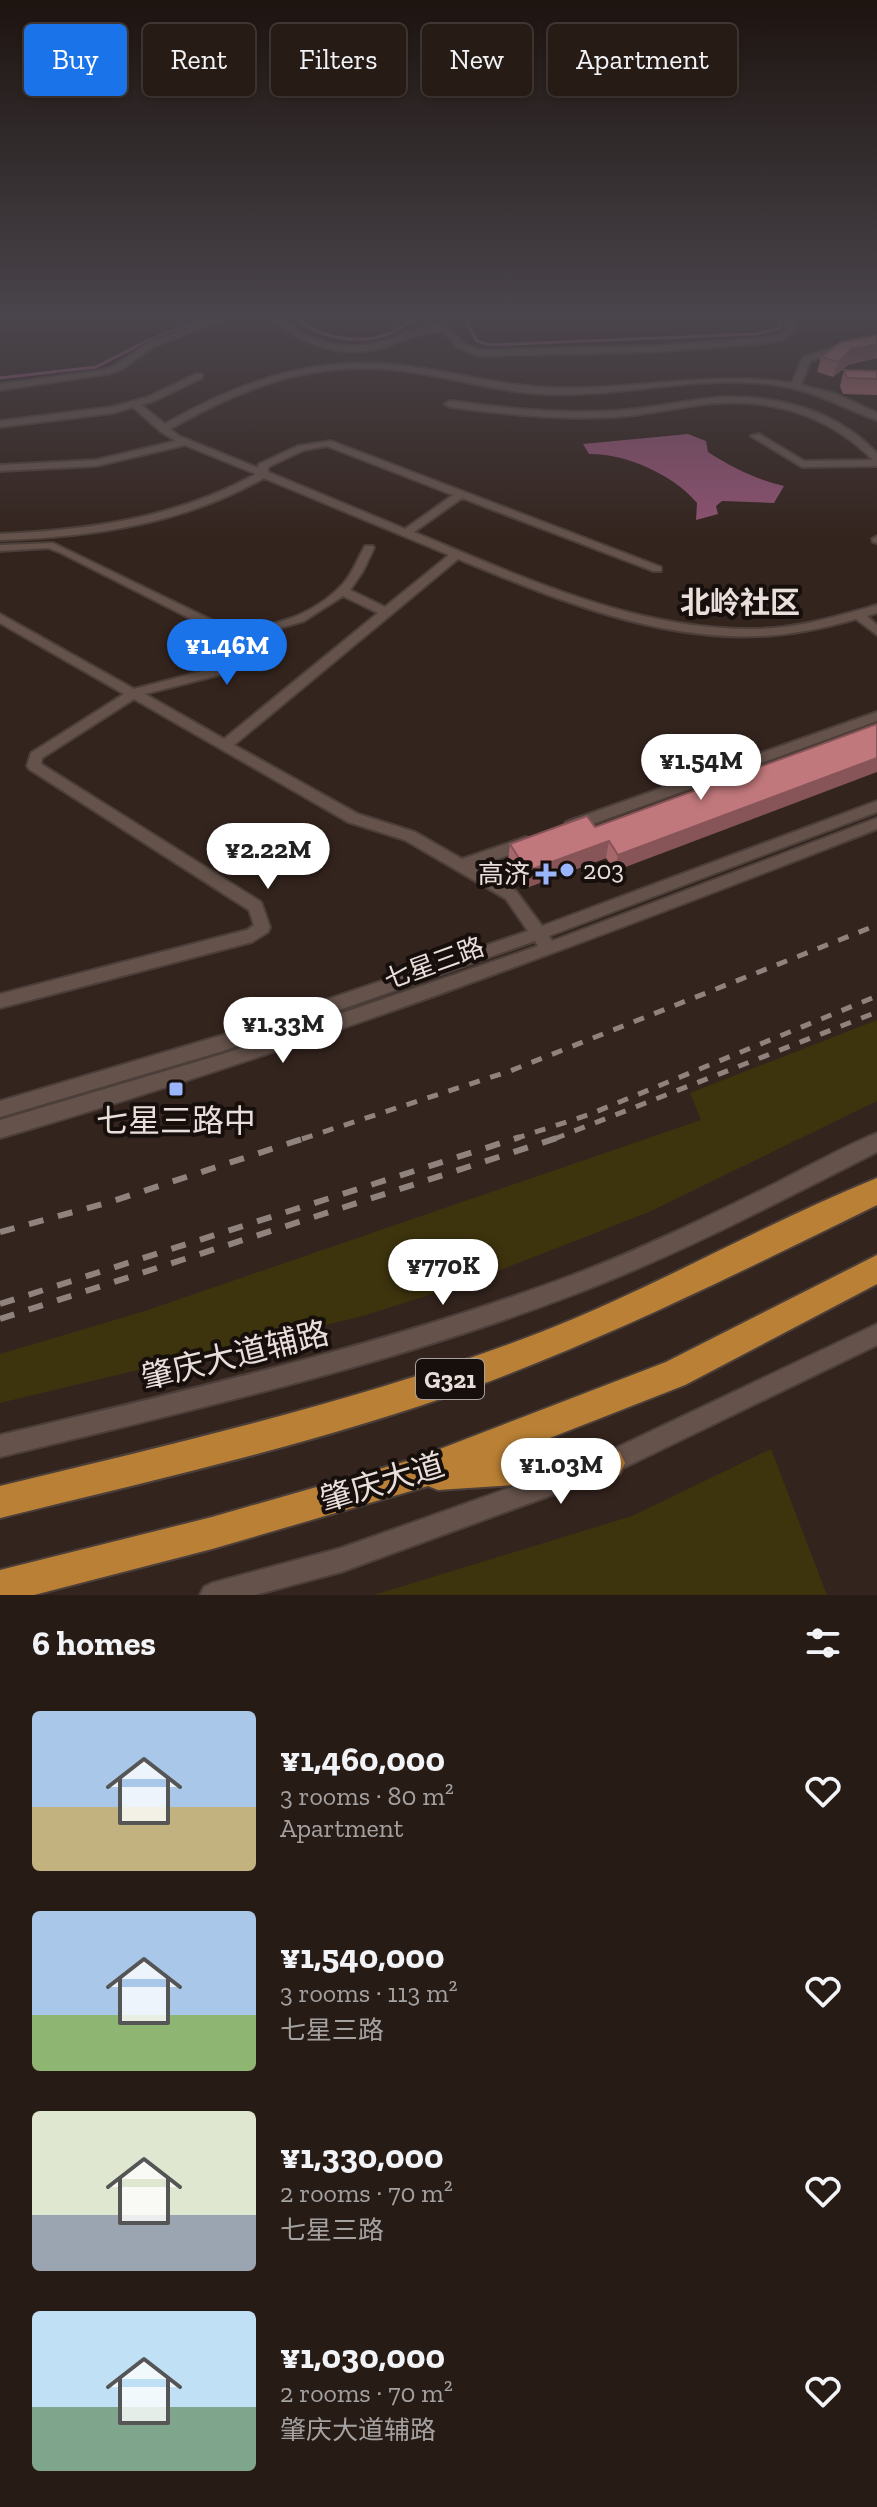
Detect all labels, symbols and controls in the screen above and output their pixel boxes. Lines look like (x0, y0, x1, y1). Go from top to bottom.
chip: Buy (24, 24, 127, 96)
chip: Rent (143, 24, 255, 96)
chip: Filters (271, 24, 406, 96)
chip: New (422, 24, 532, 96)
chip: Apartment (548, 24, 737, 96)
district label: 北岭社区 (680, 585, 800, 621)
pin: ¥1.46M (162, 619, 292, 687)
text: ¥1.46M (185, 629, 269, 661)
pin: ¥1.54M (636, 734, 766, 802)
text: ¥1.54M (659, 744, 743, 776)
pin: ¥2.22M (203, 823, 333, 891)
text: ¥2.22M (225, 833, 311, 865)
place label: 203 (583, 854, 624, 886)
place label: 高济 (478, 858, 530, 890)
marker: 203 (558, 861, 576, 879)
marker: 高济 (537, 865, 555, 883)
street label: 七星三路 (380, 930, 488, 996)
pin: ¥1.33M (218, 997, 348, 1065)
text: ¥1.33M (241, 1007, 325, 1039)
marker: 七星三路中 (167, 1080, 185, 1098)
place label: 七星三路中 (96, 1102, 256, 1140)
pin: ¥770K (387, 1239, 499, 1307)
text: ¥770K (406, 1249, 480, 1281)
street label: 肇庆大道辅路 (137, 1313, 333, 1397)
road number: G321 (416, 1359, 484, 1399)
pin: ¥1.03M (496, 1438, 626, 1506)
street label: 肇庆大道 (315, 1445, 449, 1519)
text: ¥1.03M (519, 1448, 603, 1480)
icon: filters (801, 1621, 845, 1665)
text: 6 homes (32, 1623, 156, 1664)
text: ¥1,460,000 (280, 1739, 445, 1780)
icon: home (96, 1743, 192, 1839)
icon: heart (801, 1769, 845, 1813)
text: 3 rooms · 80 m² (280, 1780, 454, 1812)
text: Apartment (280, 1812, 403, 1844)
text: ¥1,540,000 (280, 1936, 445, 1977)
icon: home (96, 1943, 192, 2039)
icon: heart (801, 1969, 845, 2013)
text: 3 rooms · 113 m² (280, 1977, 458, 2009)
text: 七星三路 (280, 2014, 384, 2046)
text: ¥1,330,000 (280, 2136, 444, 2177)
icon: home (96, 2143, 192, 2239)
icon: heart (801, 2169, 845, 2213)
text: 2 rooms · 70 m² (280, 2177, 453, 2209)
text: 七星三路 (280, 2214, 384, 2246)
text: ¥1,030,000 (280, 2336, 445, 2377)
icon: home (96, 2343, 192, 2439)
icon: heart (801, 2369, 845, 2413)
text: 2 rooms · 70 m² (280, 2377, 453, 2409)
text: 肇庆大道辅路 (280, 2414, 436, 2446)

